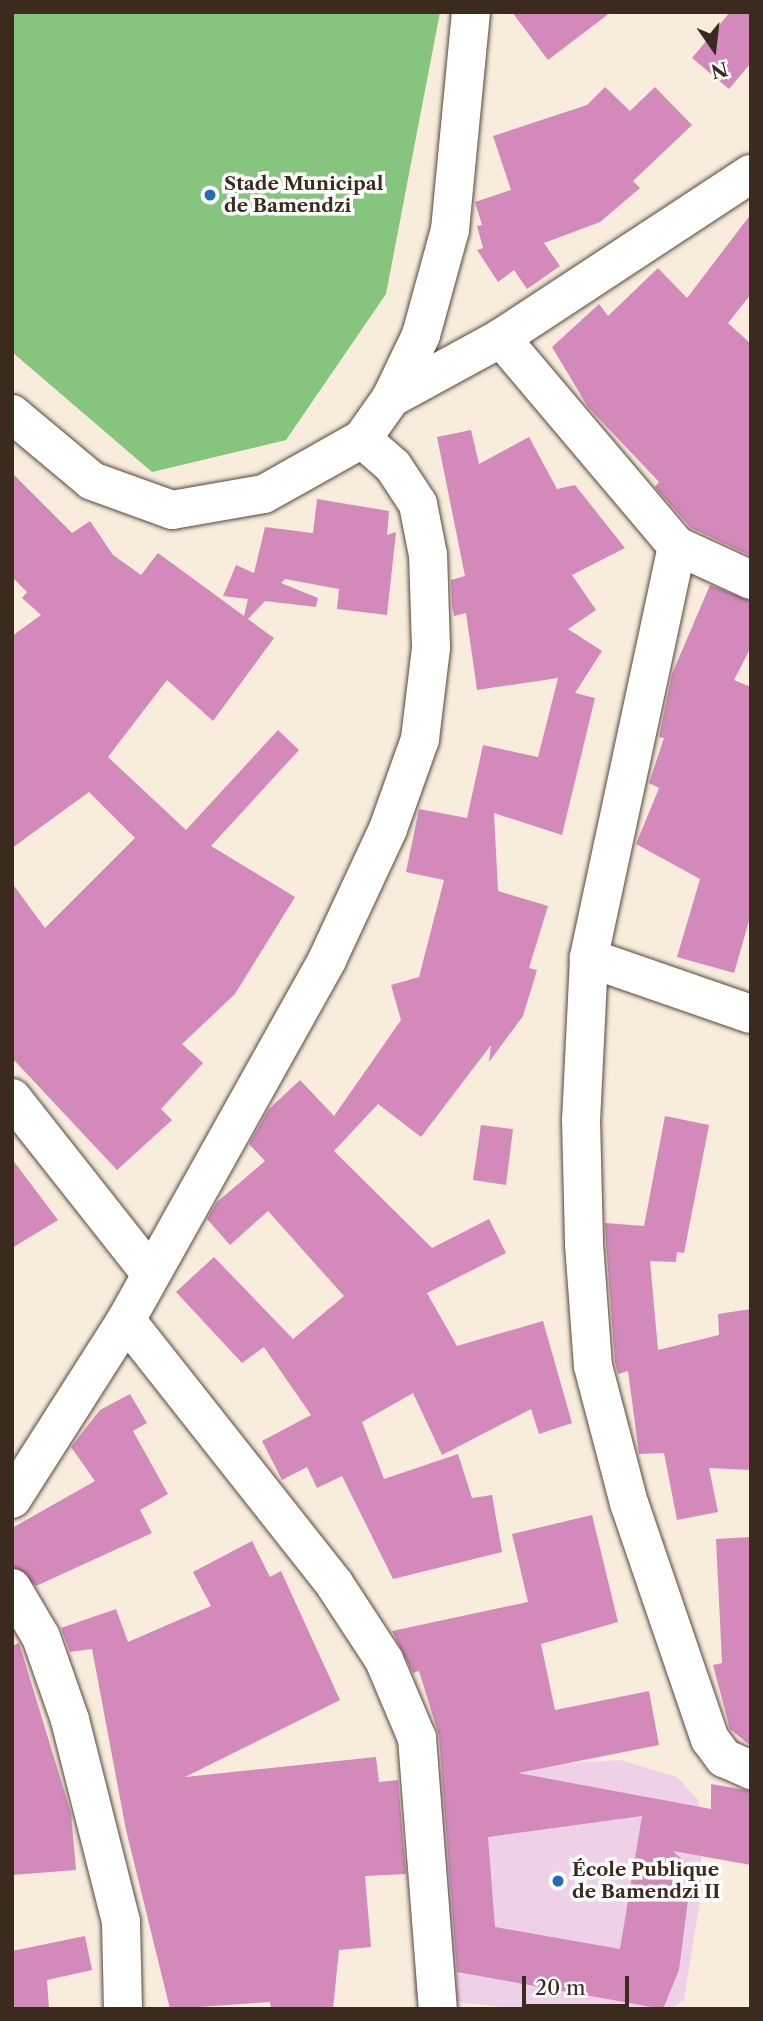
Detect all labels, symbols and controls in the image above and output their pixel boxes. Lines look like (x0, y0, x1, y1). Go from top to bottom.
north arrow (679, 14, 749, 84)
text: N (708, 57, 730, 83)
place label: Stade Municipal de Bamendzi (224, 173, 383, 217)
marker: Stade Municipal de Bamendzi (202, 187, 218, 203)
place label: École Publique de Bamendzi II (572, 1859, 720, 1903)
marker: École Publique de Bamendzi II (550, 1873, 566, 1889)
scale bar (525, 1962, 632, 2006)
text: 20 m (535, 1975, 586, 2000)

